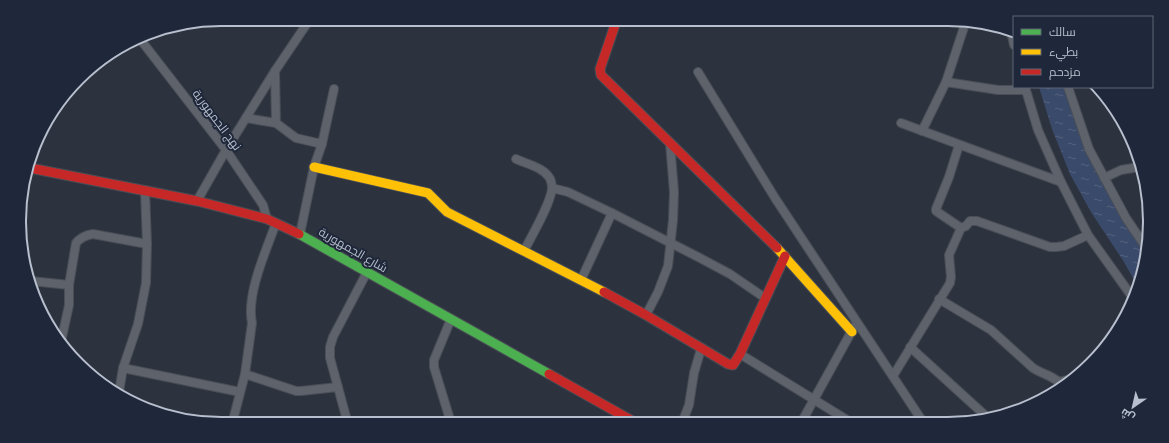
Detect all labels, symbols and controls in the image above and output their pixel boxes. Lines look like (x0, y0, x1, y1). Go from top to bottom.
legend (1013, 16, 1153, 88)
text: سالك (1049, 25, 1076, 40)
text: بطيء (1049, 45, 1078, 62)
text: مزدحم (1049, 65, 1081, 80)
street label: نهج الجمهورية (189, 87, 244, 154)
street label: شارع الجمهورية (316, 225, 390, 276)
north arrow (1113, 387, 1153, 427)
text: ش (1118, 406, 1137, 424)

